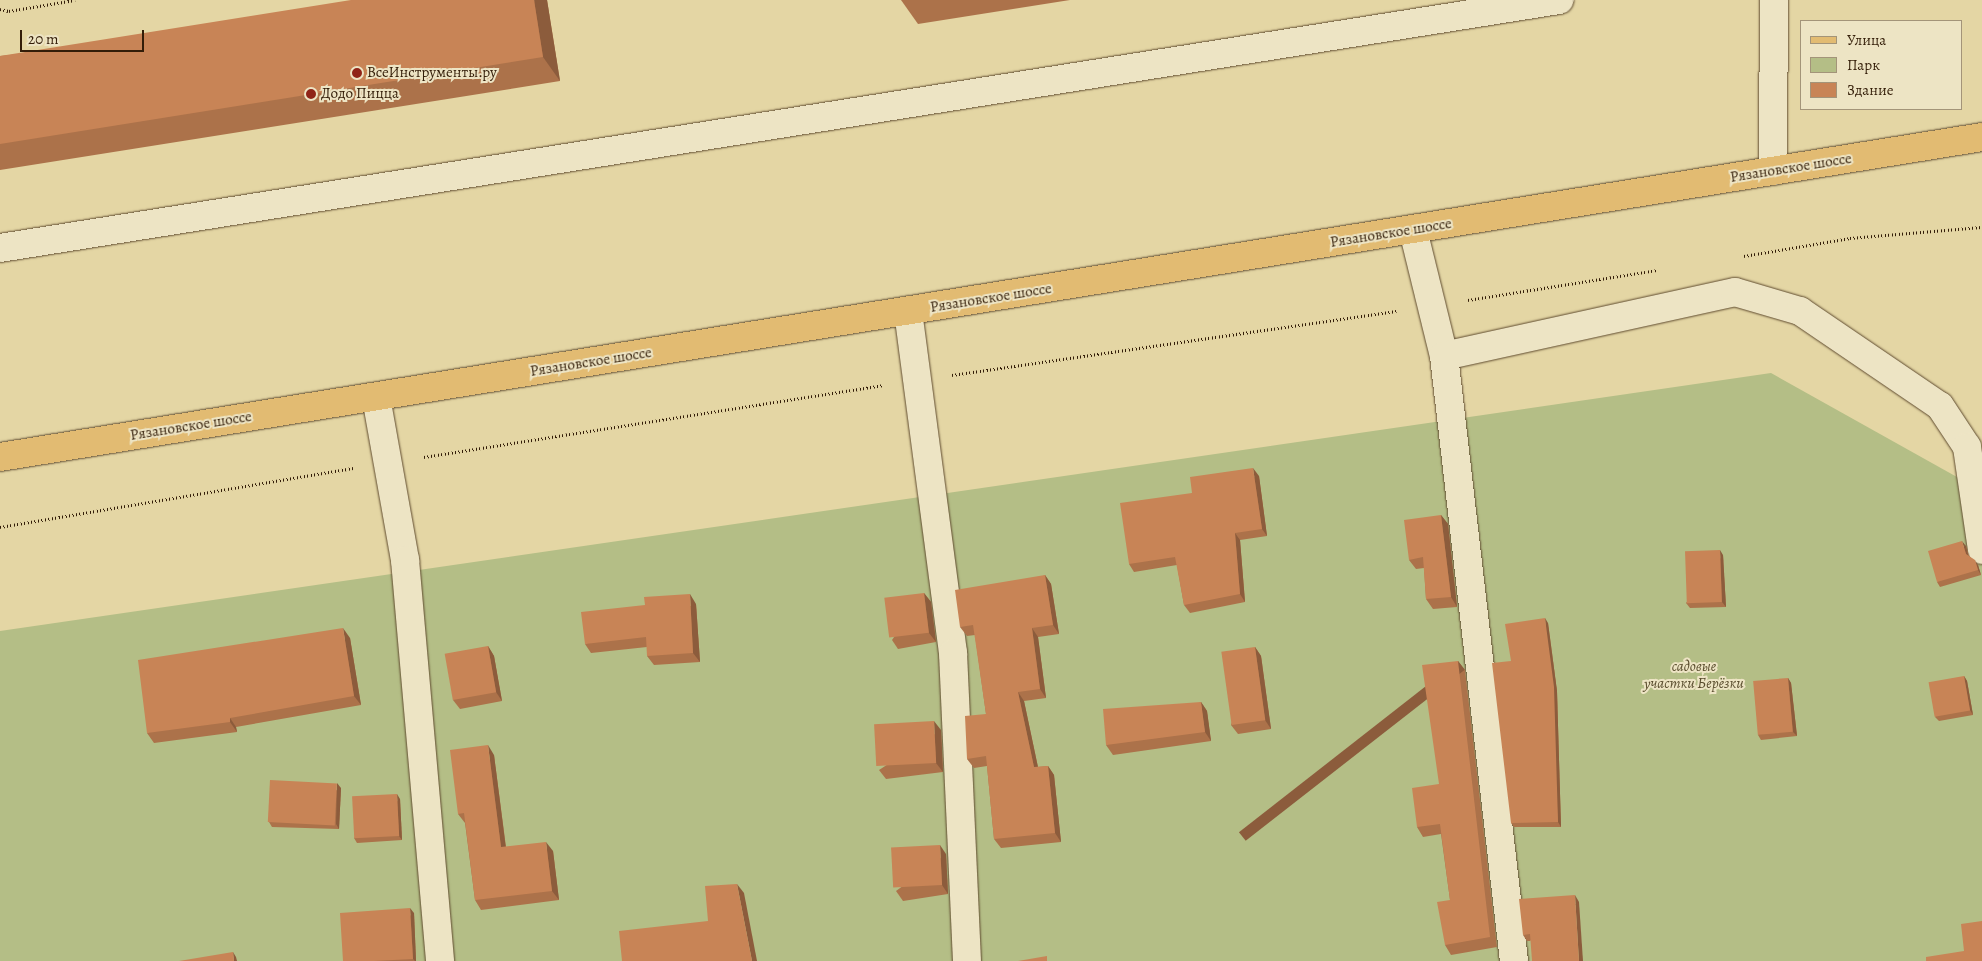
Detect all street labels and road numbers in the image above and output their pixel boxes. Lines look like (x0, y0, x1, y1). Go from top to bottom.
street label: Рязановское шоссе (1729, 149, 1853, 187)
street label: Рязановское шоссе (1329, 214, 1453, 252)
street label: Рязановское шоссе (929, 279, 1053, 317)
street label: Рязановское шоссе (529, 343, 653, 381)
street label: Рязановское шоссе (129, 407, 253, 445)

